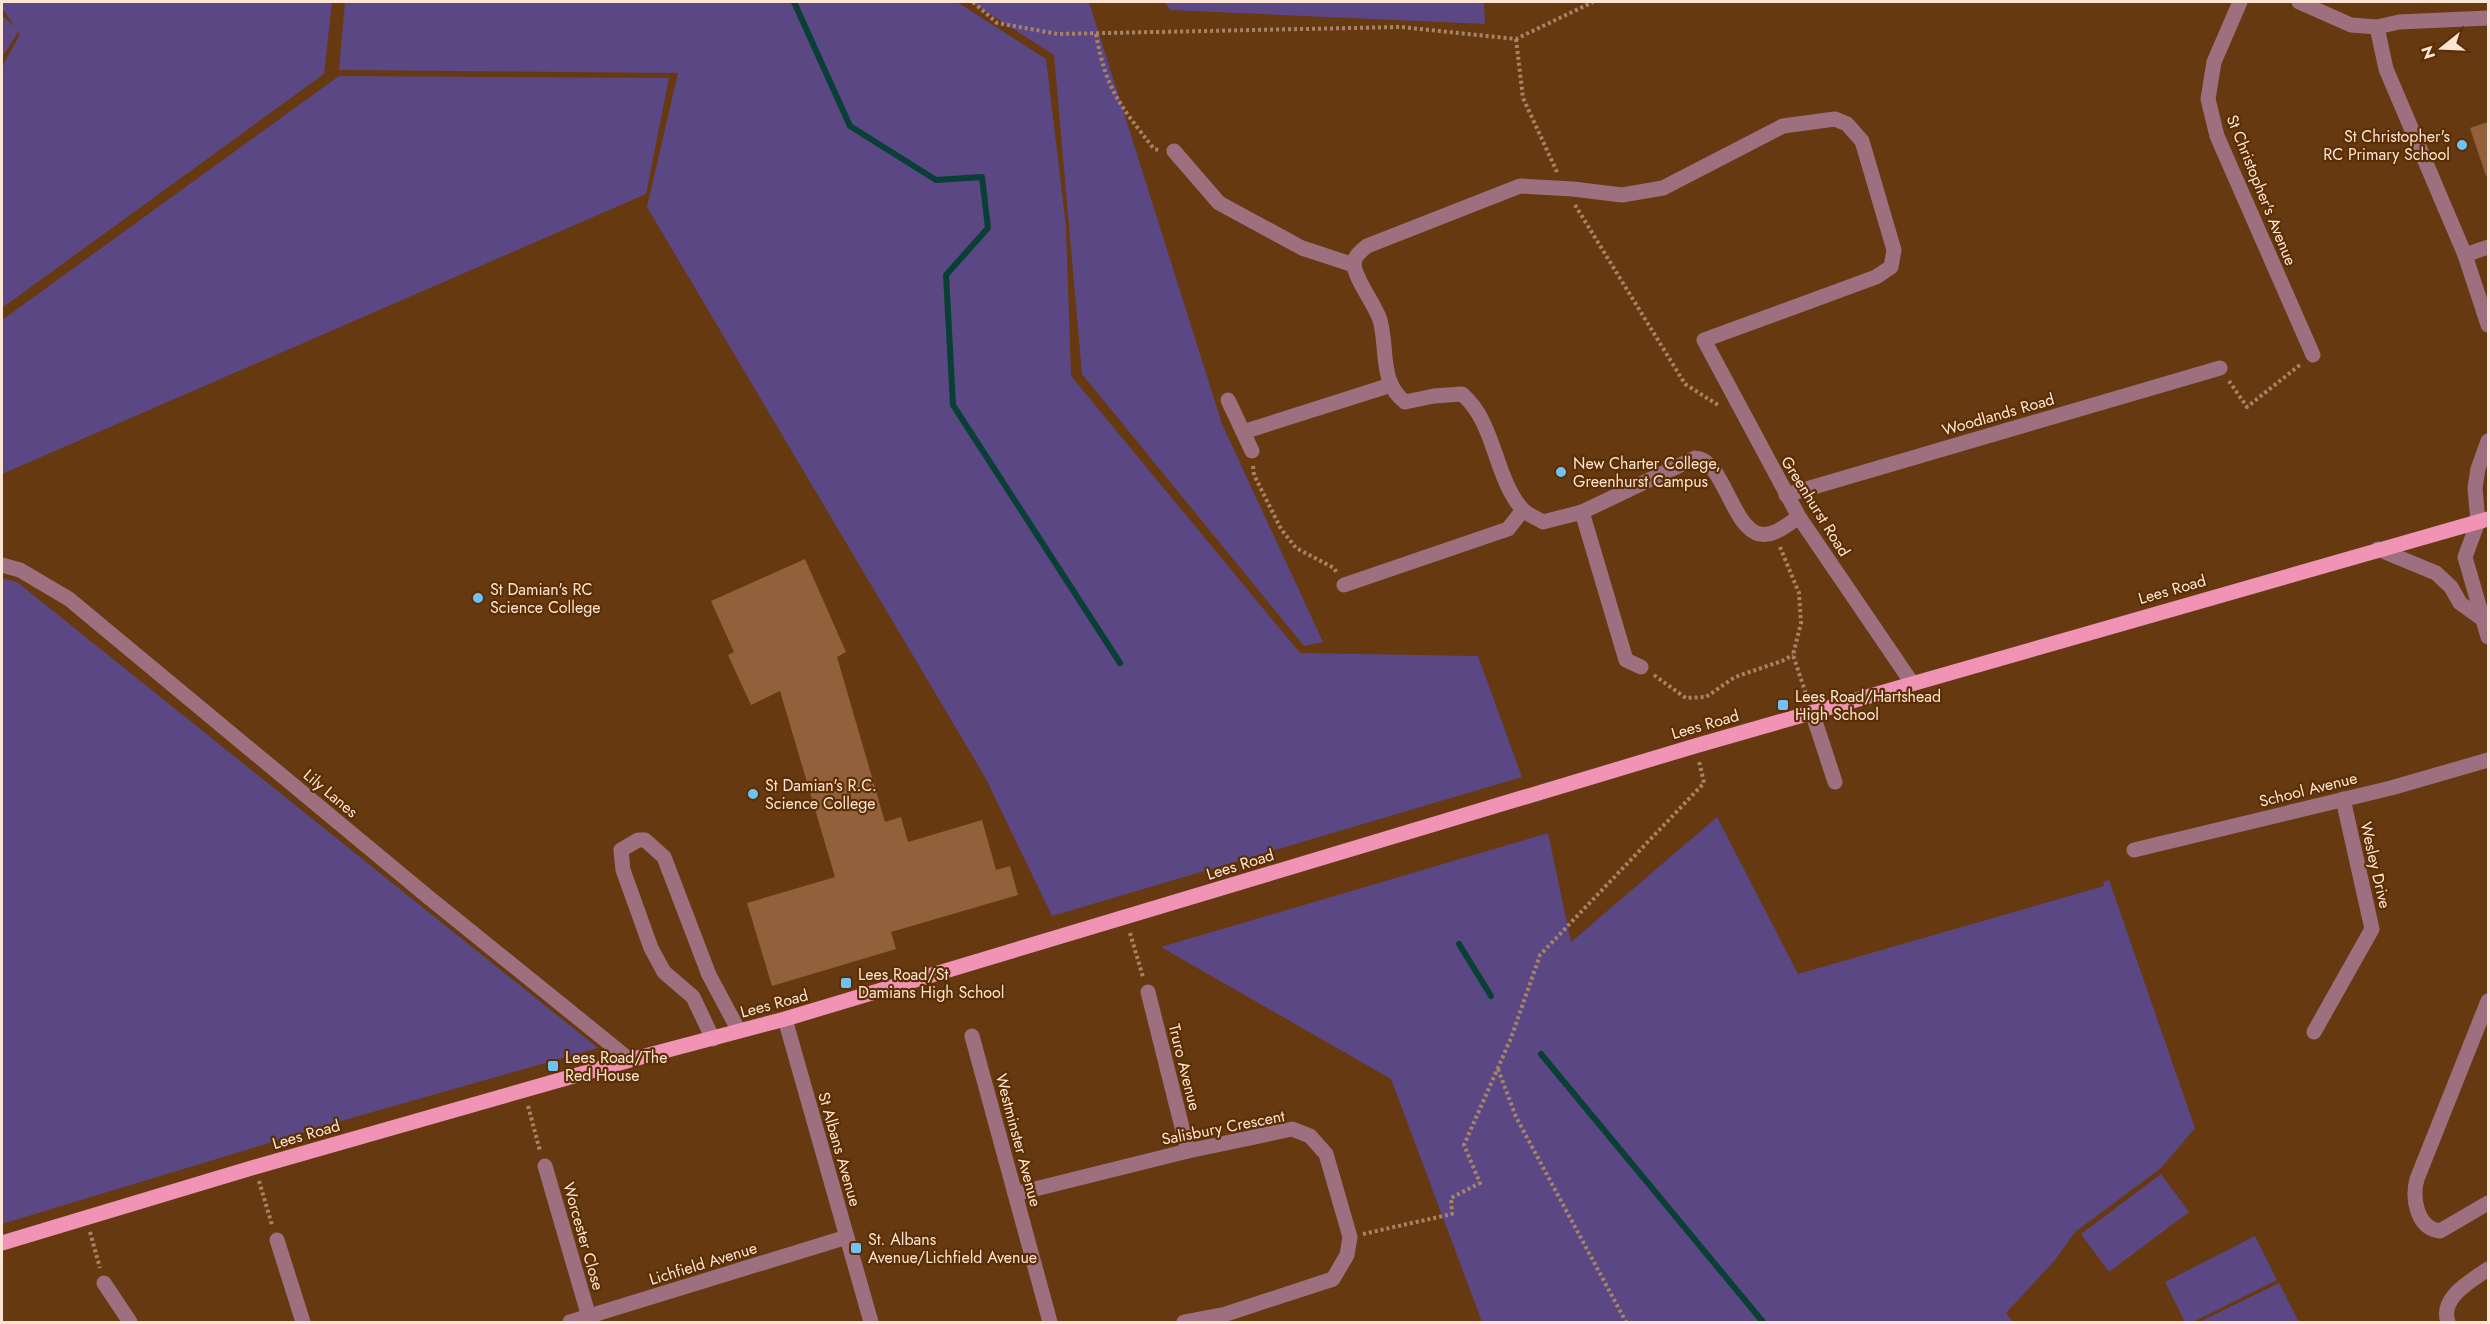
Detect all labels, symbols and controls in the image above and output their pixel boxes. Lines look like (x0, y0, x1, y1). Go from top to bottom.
north arrow (2412, 18, 2472, 78)
text: N (2415, 43, 2441, 62)
street label: St Christopher's Avenue (2221, 111, 2302, 269)
place label: St Christopher's RC Primary School (2323, 125, 2450, 166)
marker: St Christopher's RC Primary School (2455, 138, 2469, 152)
street label: Woodlands Road (1939, 387, 2057, 441)
place label: New Charter College, Greenhurst Campus (1573, 452, 1721, 493)
street label: Greenhurst Road (1776, 452, 1856, 561)
marker: New Charter College, Greenhurst Campus (1554, 465, 1568, 479)
street label: Lees Road (2136, 569, 2209, 610)
place label: St Damian's RC Science College (490, 578, 601, 619)
marker: St Damian's RC Science College (471, 591, 485, 605)
place label: Lees Road/Hartshead High School (1795, 685, 1941, 726)
marker: Lees Road/Hartshead High School (1776, 698, 1790, 712)
street label: Lees Road (1669, 704, 1742, 745)
street label: Lily Lanes (298, 764, 363, 823)
street label: School Avenue (2257, 766, 2360, 813)
place label: St Damian's R.C. Science College (765, 774, 877, 815)
marker: St Damian's R.C. Science College (746, 787, 760, 801)
street label: Wesley Drive (2354, 819, 2397, 911)
street label: Lees Road (1204, 843, 1277, 886)
place label: Lees Road/St Damians High School (858, 963, 1004, 1004)
marker: Lees Road/St Damians High School (839, 976, 853, 990)
street label: Lees Road (738, 983, 811, 1024)
street label: Truro Avenue (1163, 1021, 1206, 1113)
place label: Lees Road/The Red House (565, 1046, 667, 1087)
marker: Lees Road/The Red House (546, 1059, 560, 1073)
street label: Westminster Avenue (990, 1071, 1047, 1209)
street label: St Albans Avenue (812, 1089, 867, 1209)
street label: Salisbury Crescent (1159, 1104, 1287, 1151)
street label: Lees Road (270, 1114, 343, 1155)
street label: Worcester Close (557, 1179, 610, 1293)
place label: St. Albans Avenue/Lichfield Avenue (868, 1228, 1037, 1269)
street label: Lichfield Avenue (646, 1236, 760, 1291)
marker: St. Albans Avenue/Lichfield Avenue (849, 1241, 863, 1255)

